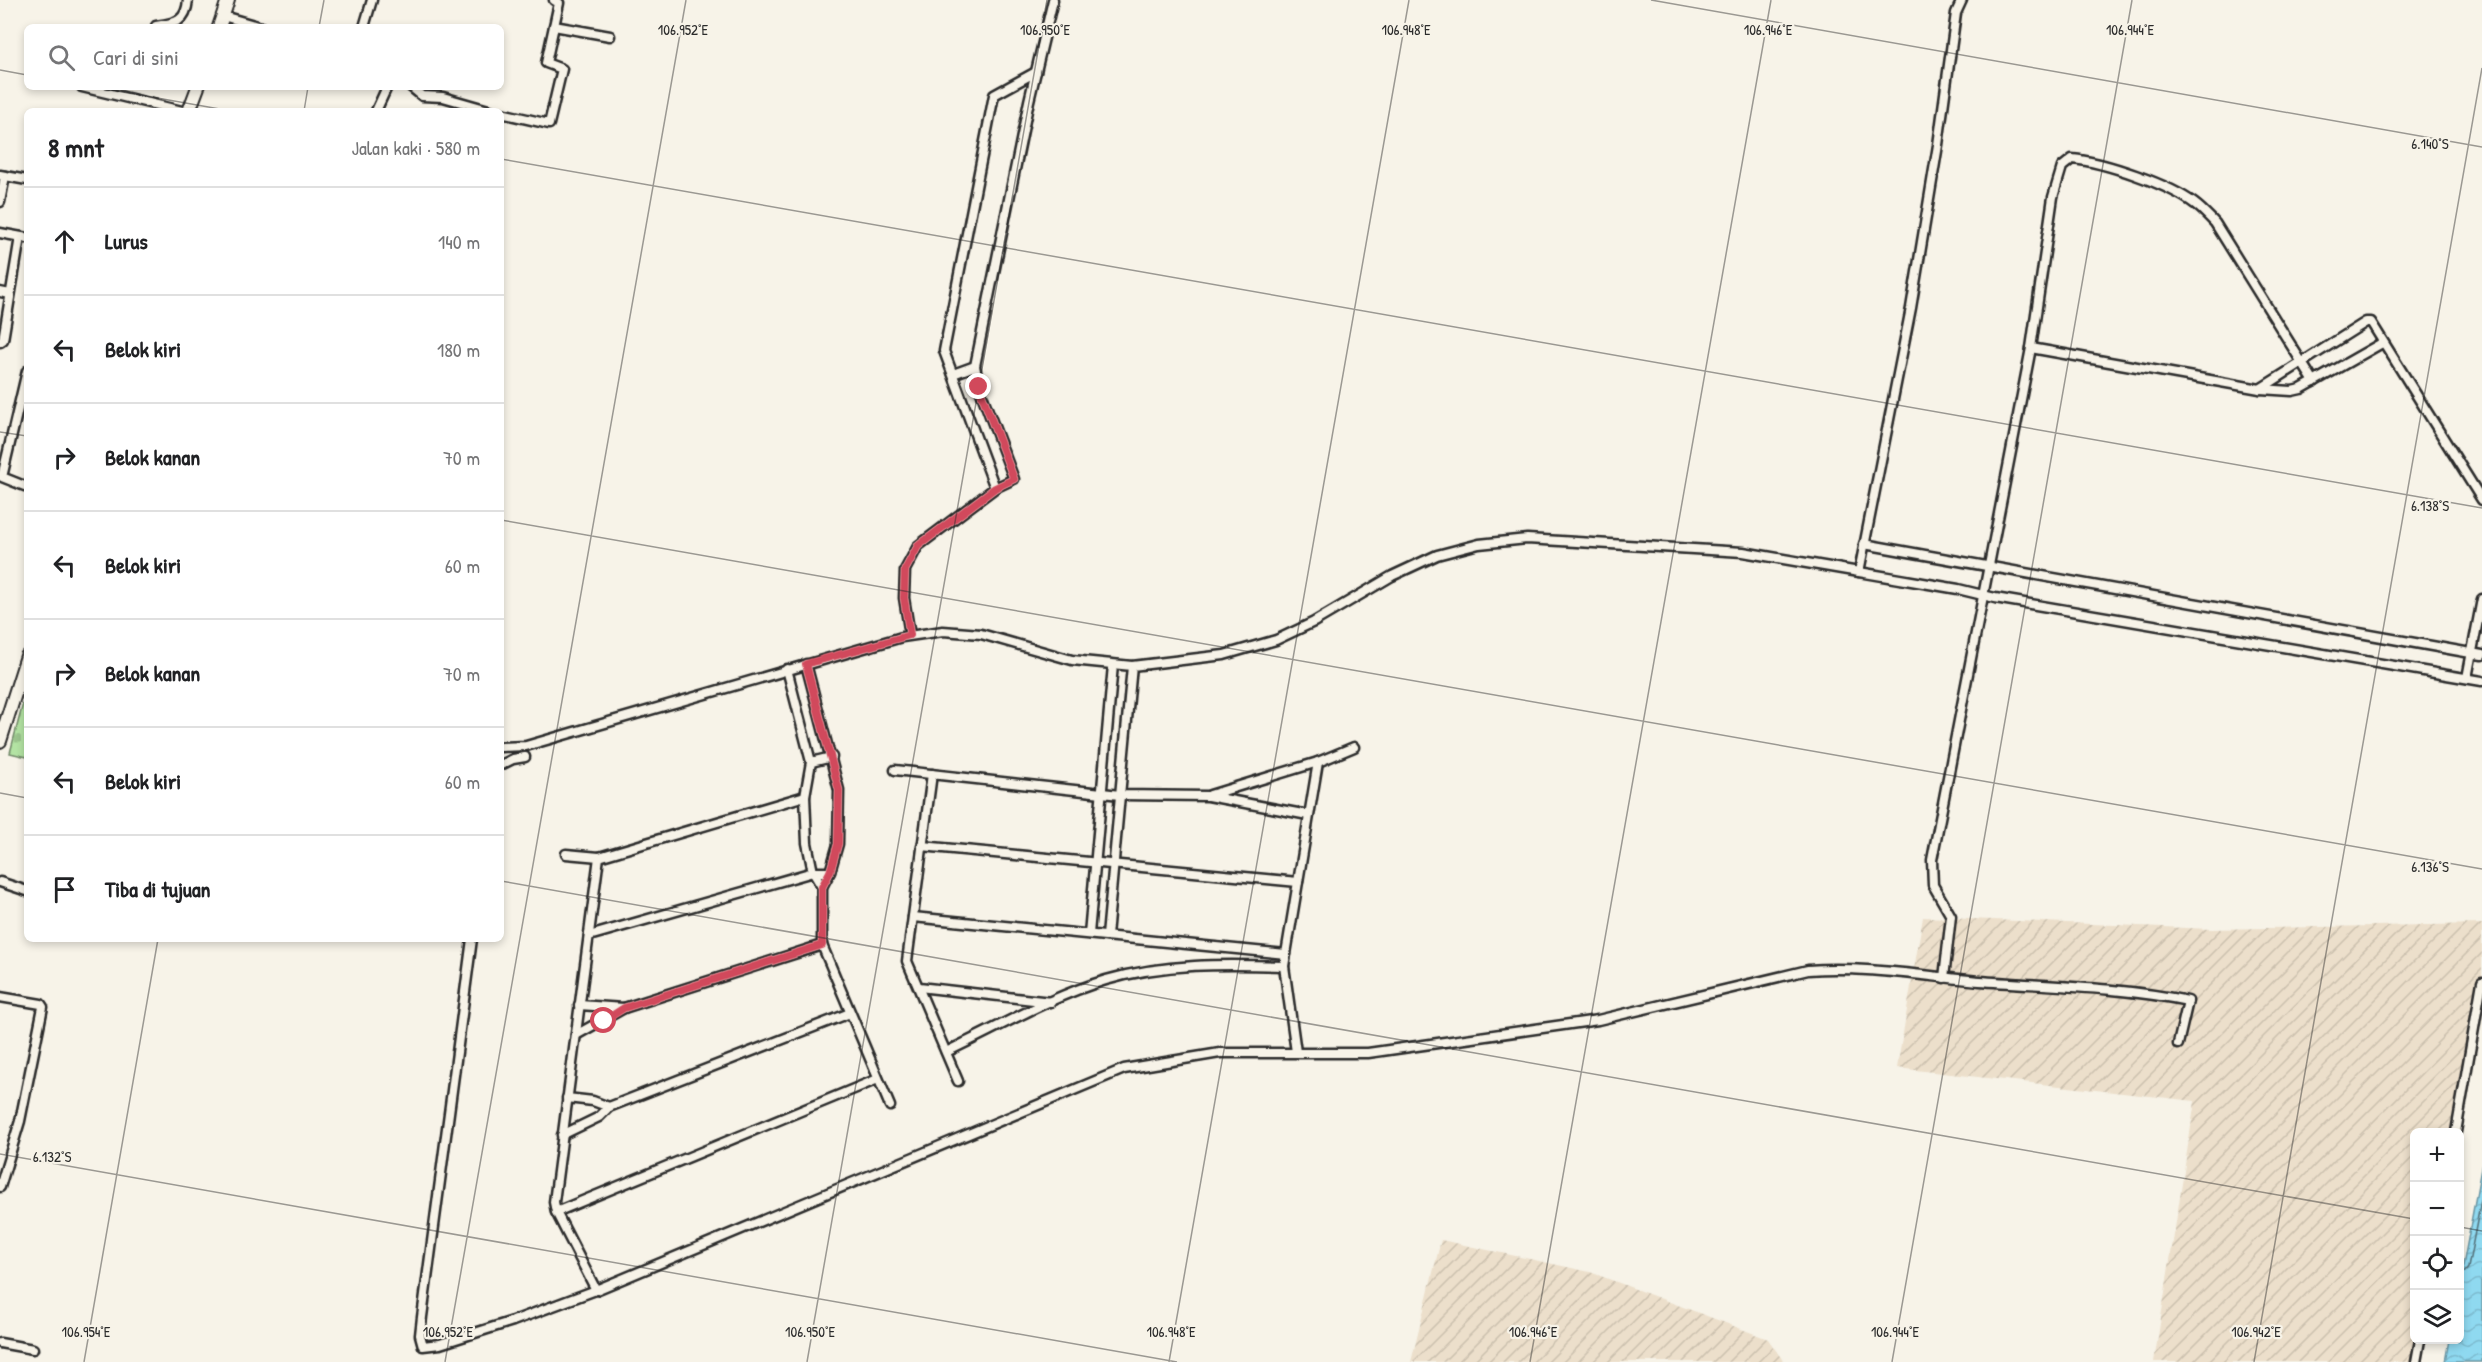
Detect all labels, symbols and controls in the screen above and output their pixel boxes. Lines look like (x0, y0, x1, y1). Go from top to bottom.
text: 106.952°E (658, 19, 709, 40)
text: 106.950°E (1020, 19, 1070, 40)
text: 106.948°E (1381, 19, 1431, 40)
text: 106.946°E (1744, 19, 1793, 40)
text: 106.944°E (2106, 19, 2154, 40)
search box (24, 24, 504, 90)
icon: search (45, 41, 78, 74)
text: Cari di sini (93, 42, 179, 72)
text: 8 mnt (48, 130, 104, 165)
text: 6.140°S (2411, 133, 2449, 154)
text: Jalan kaki · 580 m (352, 134, 480, 161)
icon: ahead (48, 225, 81, 258)
text: Lurus (105, 226, 148, 256)
text: 140 m (438, 228, 480, 255)
icon: left (48, 333, 81, 366)
text: Belok kiri (105, 334, 181, 364)
text: 180 m (437, 336, 480, 363)
route end (965, 373, 991, 399)
icon: right (48, 441, 81, 474)
text: Belok kanan (105, 442, 200, 472)
text: 70 m (443, 444, 480, 471)
text: 6.138°S (2411, 495, 2449, 516)
icon: left (48, 549, 81, 582)
text: Belok kiri (105, 550, 181, 580)
text: 60 m (445, 552, 480, 579)
icon: right (48, 657, 81, 690)
text: Belok kanan (105, 658, 200, 688)
text: 70 m (443, 660, 480, 687)
icon: left (48, 765, 81, 798)
text: Belok kiri (105, 766, 181, 796)
text: 60 m (445, 768, 480, 795)
text: 6.136°S (2411, 856, 2449, 877)
icon: arrive (48, 873, 81, 906)
text: Tiba di tujuan (105, 874, 210, 904)
route start (590, 1007, 616, 1033)
map controls (2410, 1128, 2464, 1344)
button: + (2410, 1128, 2464, 1182)
text: 6.132°S (33, 1146, 71, 1167)
button: − (2410, 1182, 2464, 1236)
button: locate (2410, 1236, 2464, 1290)
button: layers (2410, 1290, 2464, 1344)
text: 106.954°E (62, 1321, 111, 1342)
text: 106.952°E (423, 1321, 474, 1342)
text: 106.950°E (785, 1321, 835, 1342)
text: 106.948°E (1146, 1321, 1196, 1342)
text: 106.946°E (1509, 1321, 1558, 1342)
text: 106.944°E (1871, 1321, 1919, 1342)
text: 106.942°E (2231, 1321, 2281, 1342)

